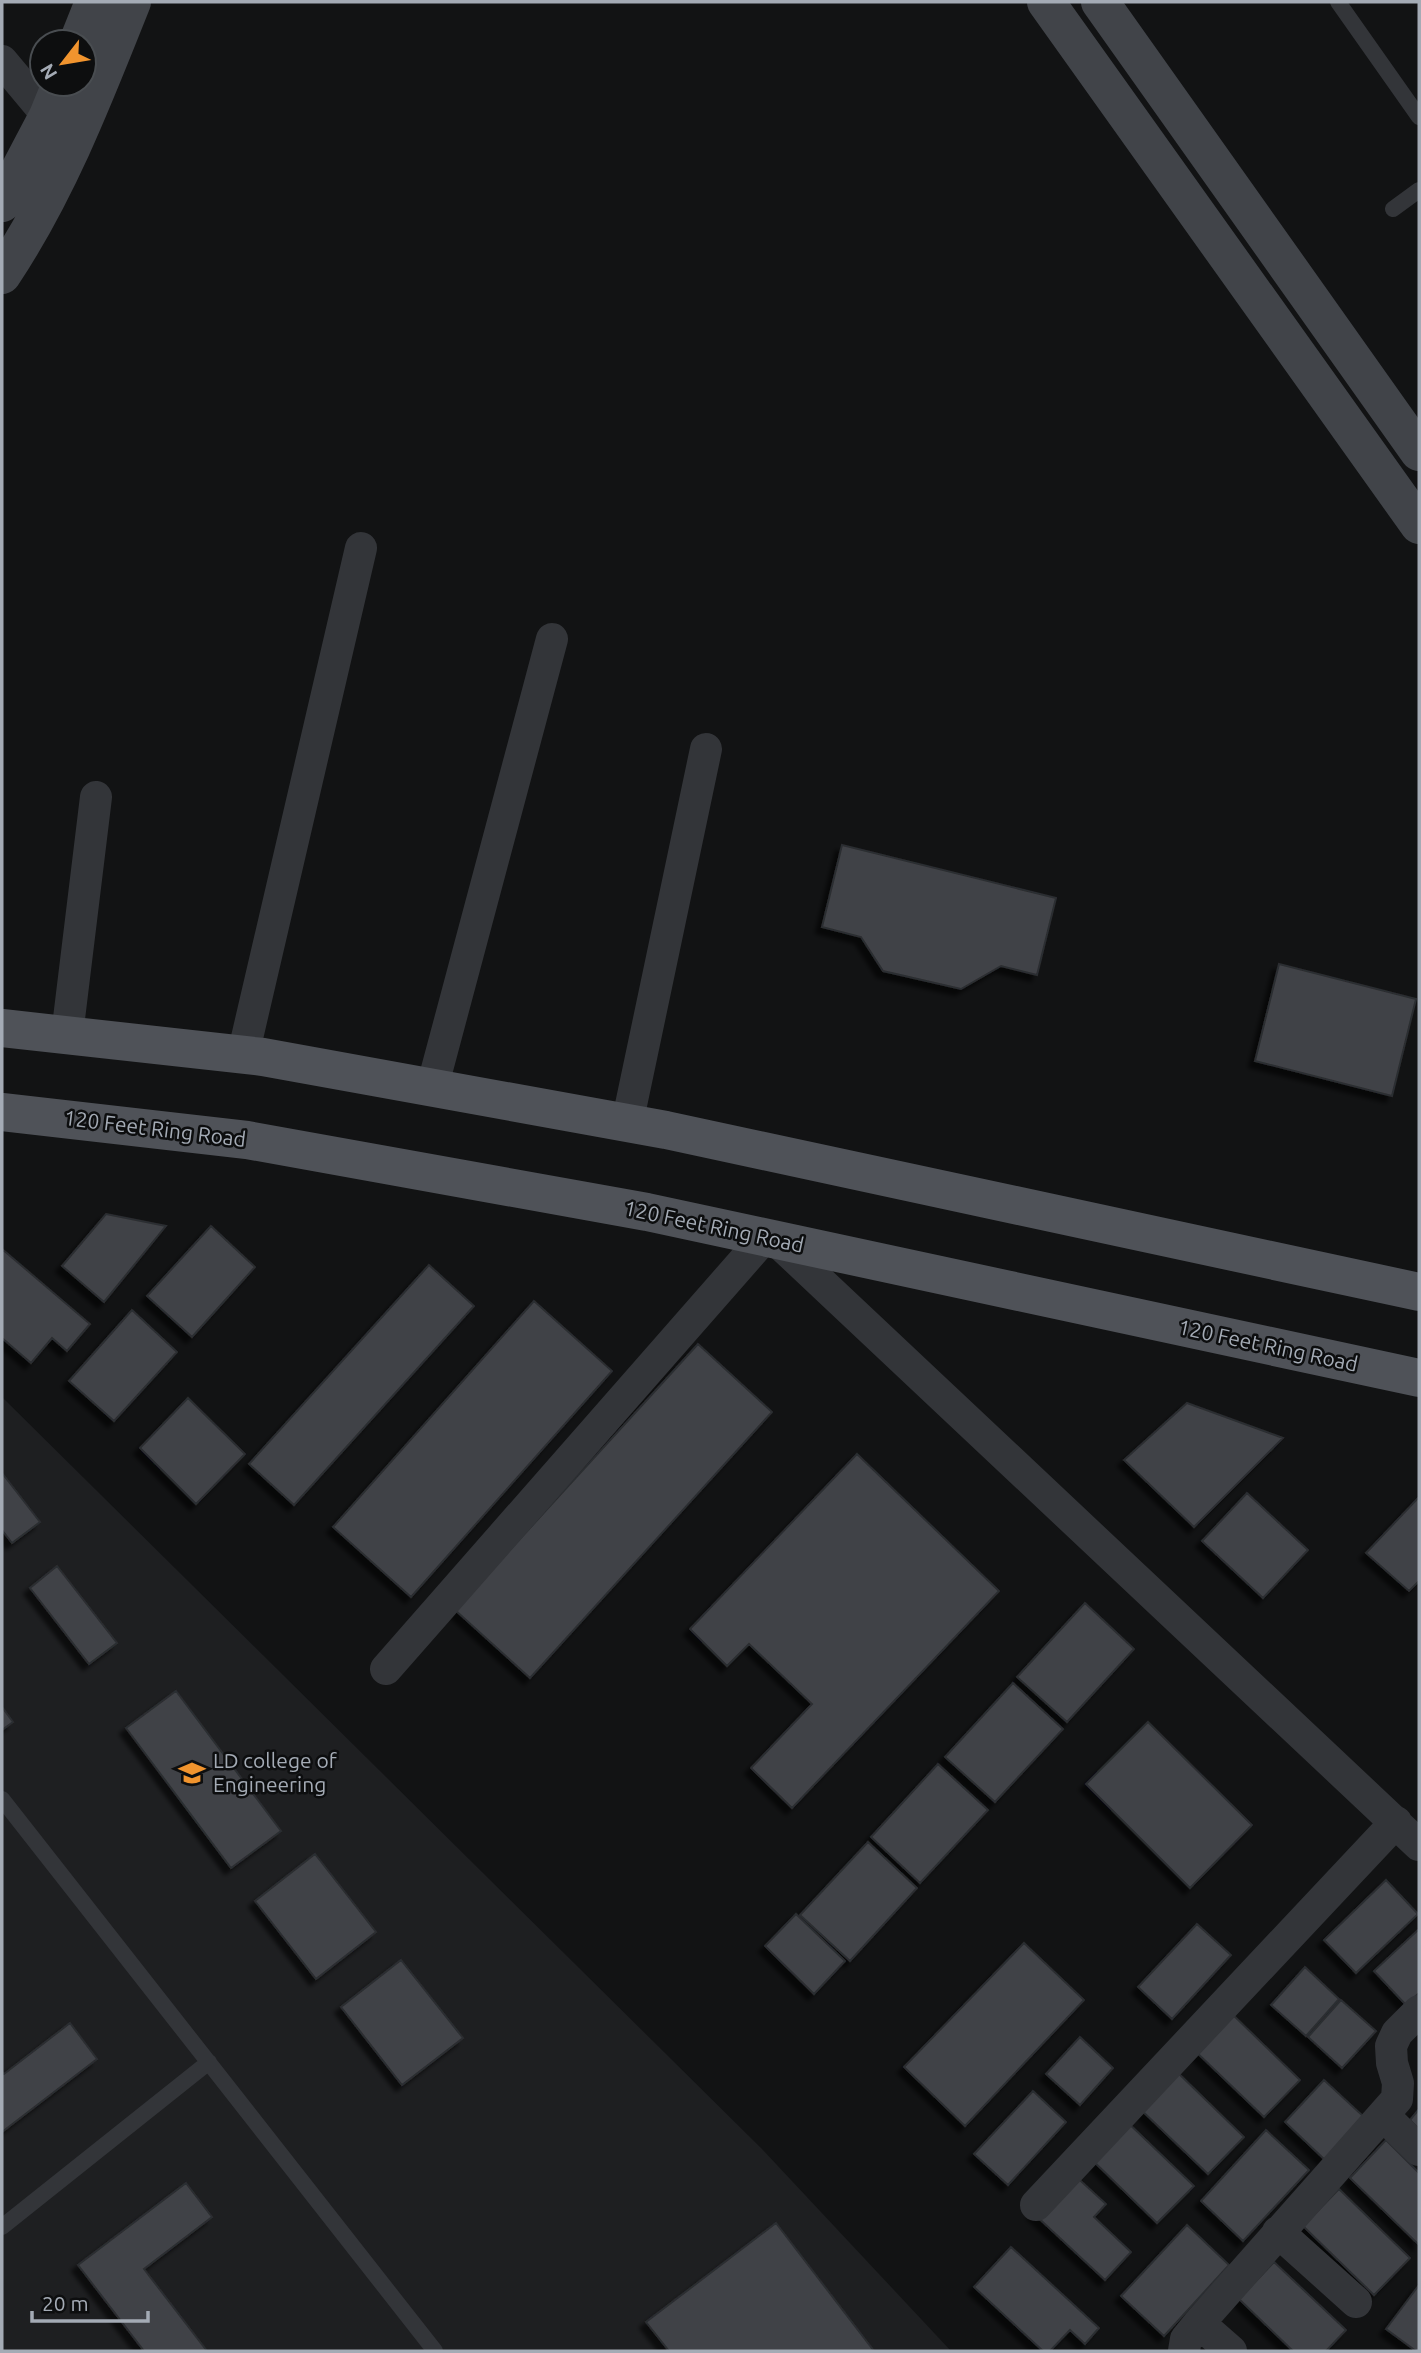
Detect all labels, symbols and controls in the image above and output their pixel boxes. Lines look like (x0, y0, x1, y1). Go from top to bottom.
north arrow (28, 28, 98, 98)
text: N (35, 60, 62, 84)
street label: 120 Feet Ring Road (63, 1105, 247, 1151)
street label: 120 Feet Ring Road (622, 1195, 806, 1257)
street label: 120 Feet Ring Road (1176, 1314, 1360, 1376)
place label: LD college of Engineering (213, 1748, 338, 1796)
school or university icon: LD college of Engineering (177, 1758, 207, 1788)
scale bar (32, 2280, 147, 2324)
text: 20 m (42, 2291, 89, 2315)

